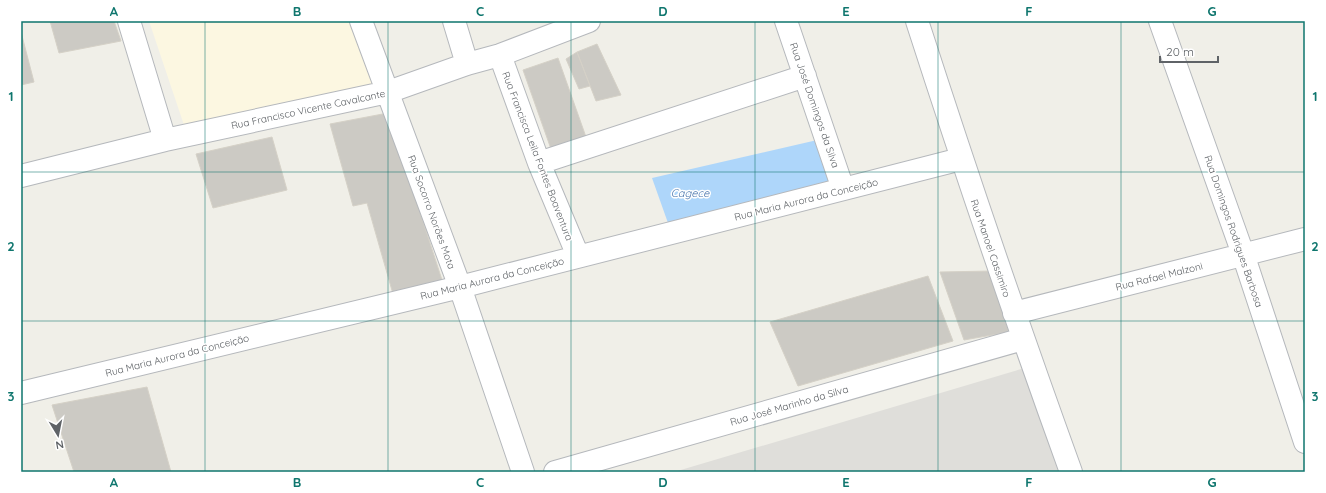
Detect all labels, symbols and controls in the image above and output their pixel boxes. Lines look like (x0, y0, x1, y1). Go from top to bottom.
text: A (110, 3, 119, 19)
text: B (293, 3, 301, 19)
text: C (476, 3, 484, 19)
text: D (658, 3, 668, 19)
text: E (842, 3, 850, 19)
text: F (1025, 3, 1033, 19)
text: G (1207, 3, 1217, 19)
scale bar (1160, 38, 1218, 64)
street label: Rua José Domingos da Silva (787, 41, 842, 170)
text: 20 m (1166, 44, 1194, 59)
street label: Rua Francisca Leila Fontes Boaventura (499, 70, 576, 243)
street label: Rua Francisco Vicente Cavalcante (230, 87, 387, 132)
text: 1 (8, 88, 14, 104)
text: 1 (1312, 88, 1318, 104)
street label: Rua Socorro Norões Mota (405, 153, 458, 271)
street label: Rua Domingos Rodrigues Barbosa (1201, 153, 1266, 309)
street label: Rua Maria Aurora da Conceição (733, 175, 879, 224)
water label: Cagece (671, 186, 710, 200)
street label: Rua Manoel Cassimiro (968, 197, 1013, 299)
text: 2 (7, 238, 15, 254)
text: 2 (1311, 238, 1319, 254)
street label: Rua Maria Aurora da Conceição (419, 254, 565, 303)
street label: Rua Rafael Malzoni (1114, 259, 1204, 294)
street label: Rua Maria Aurora da Conceição (104, 331, 250, 380)
street label: Rua José Marinho da Silva (728, 382, 850, 429)
text: 3 (8, 388, 15, 404)
text: 3 (1312, 388, 1319, 404)
north arrow (38, 415, 78, 455)
text: N (55, 437, 65, 452)
text: A (110, 474, 119, 490)
text: B (293, 474, 301, 490)
text: C (476, 474, 484, 490)
text: D (658, 474, 668, 490)
text: E (842, 474, 850, 490)
text: F (1025, 474, 1033, 490)
text: G (1207, 474, 1217, 490)

